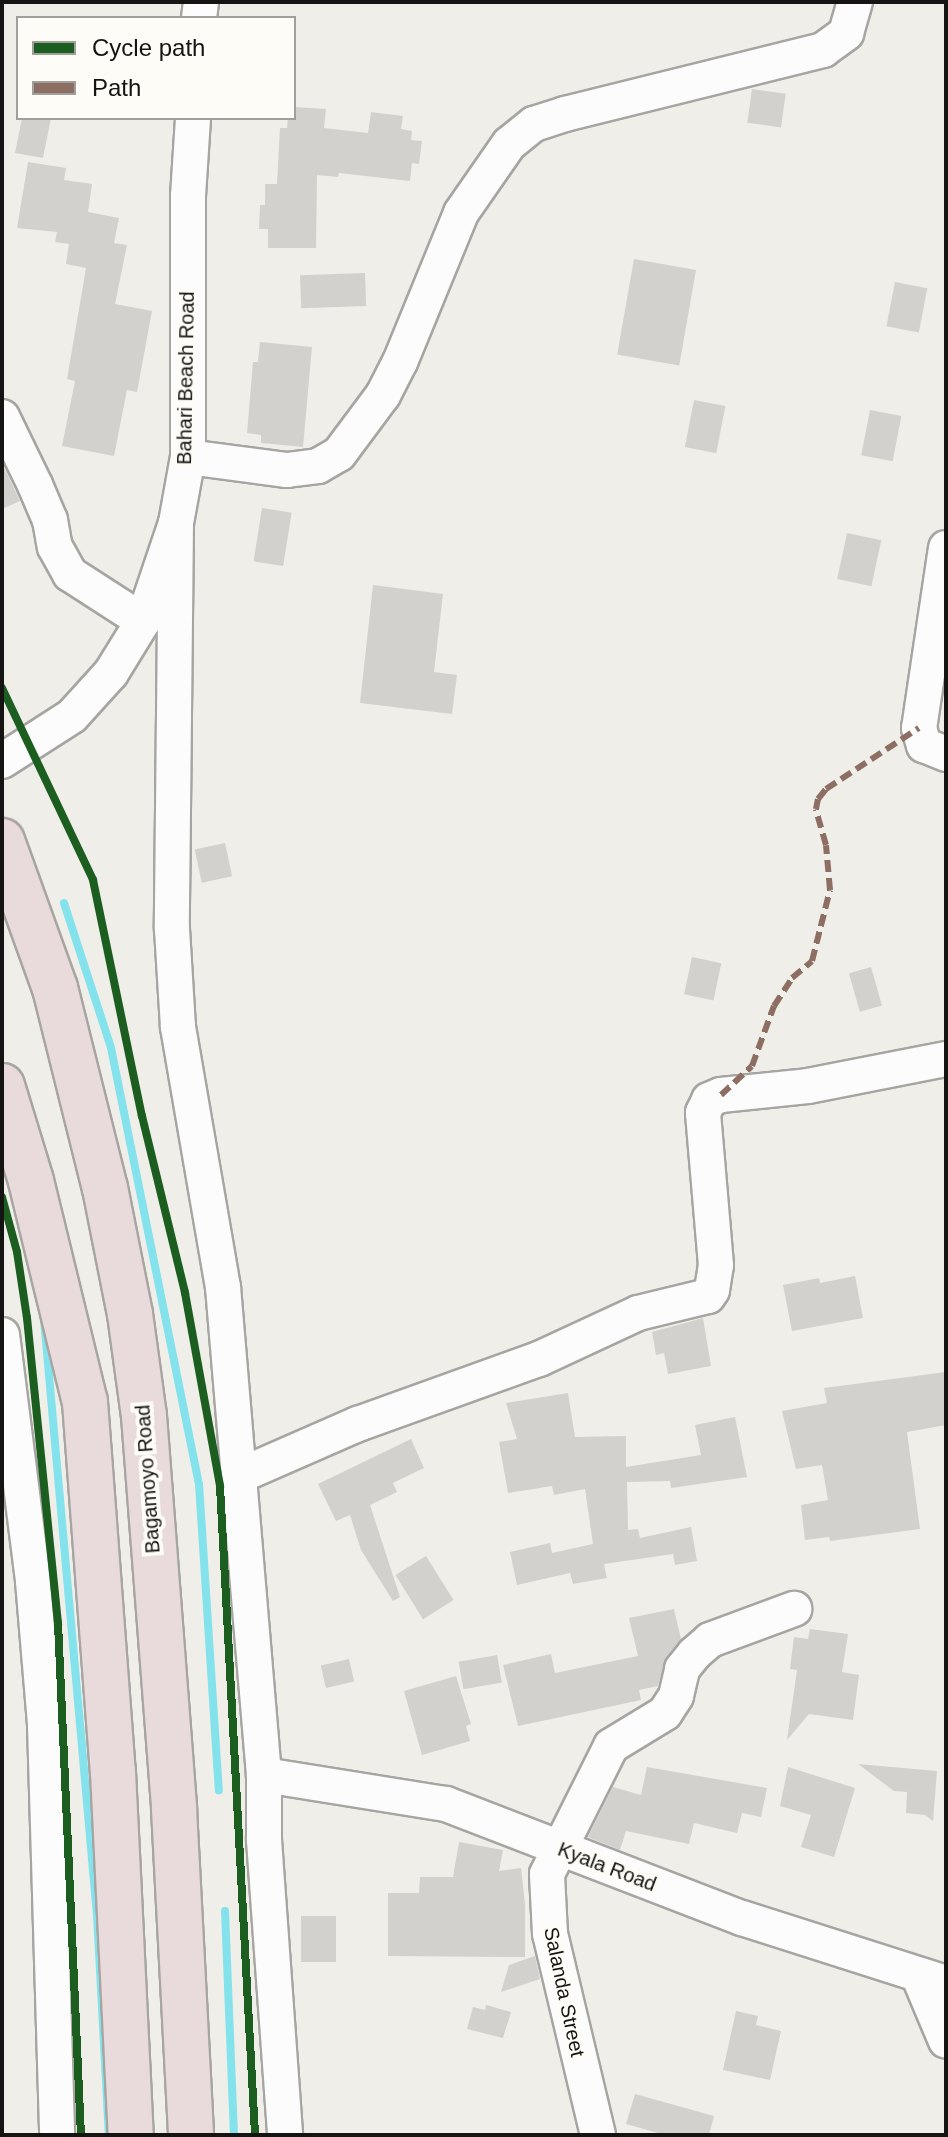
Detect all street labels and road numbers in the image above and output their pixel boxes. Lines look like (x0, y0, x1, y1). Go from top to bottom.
street label: Bahari Beach Road (172, 291, 200, 465)
street label: Bagamoyo Road (131, 1404, 165, 1554)
street label: Kyala Road (554, 1837, 660, 1897)
street label: Salanda Street (539, 1925, 589, 2059)

